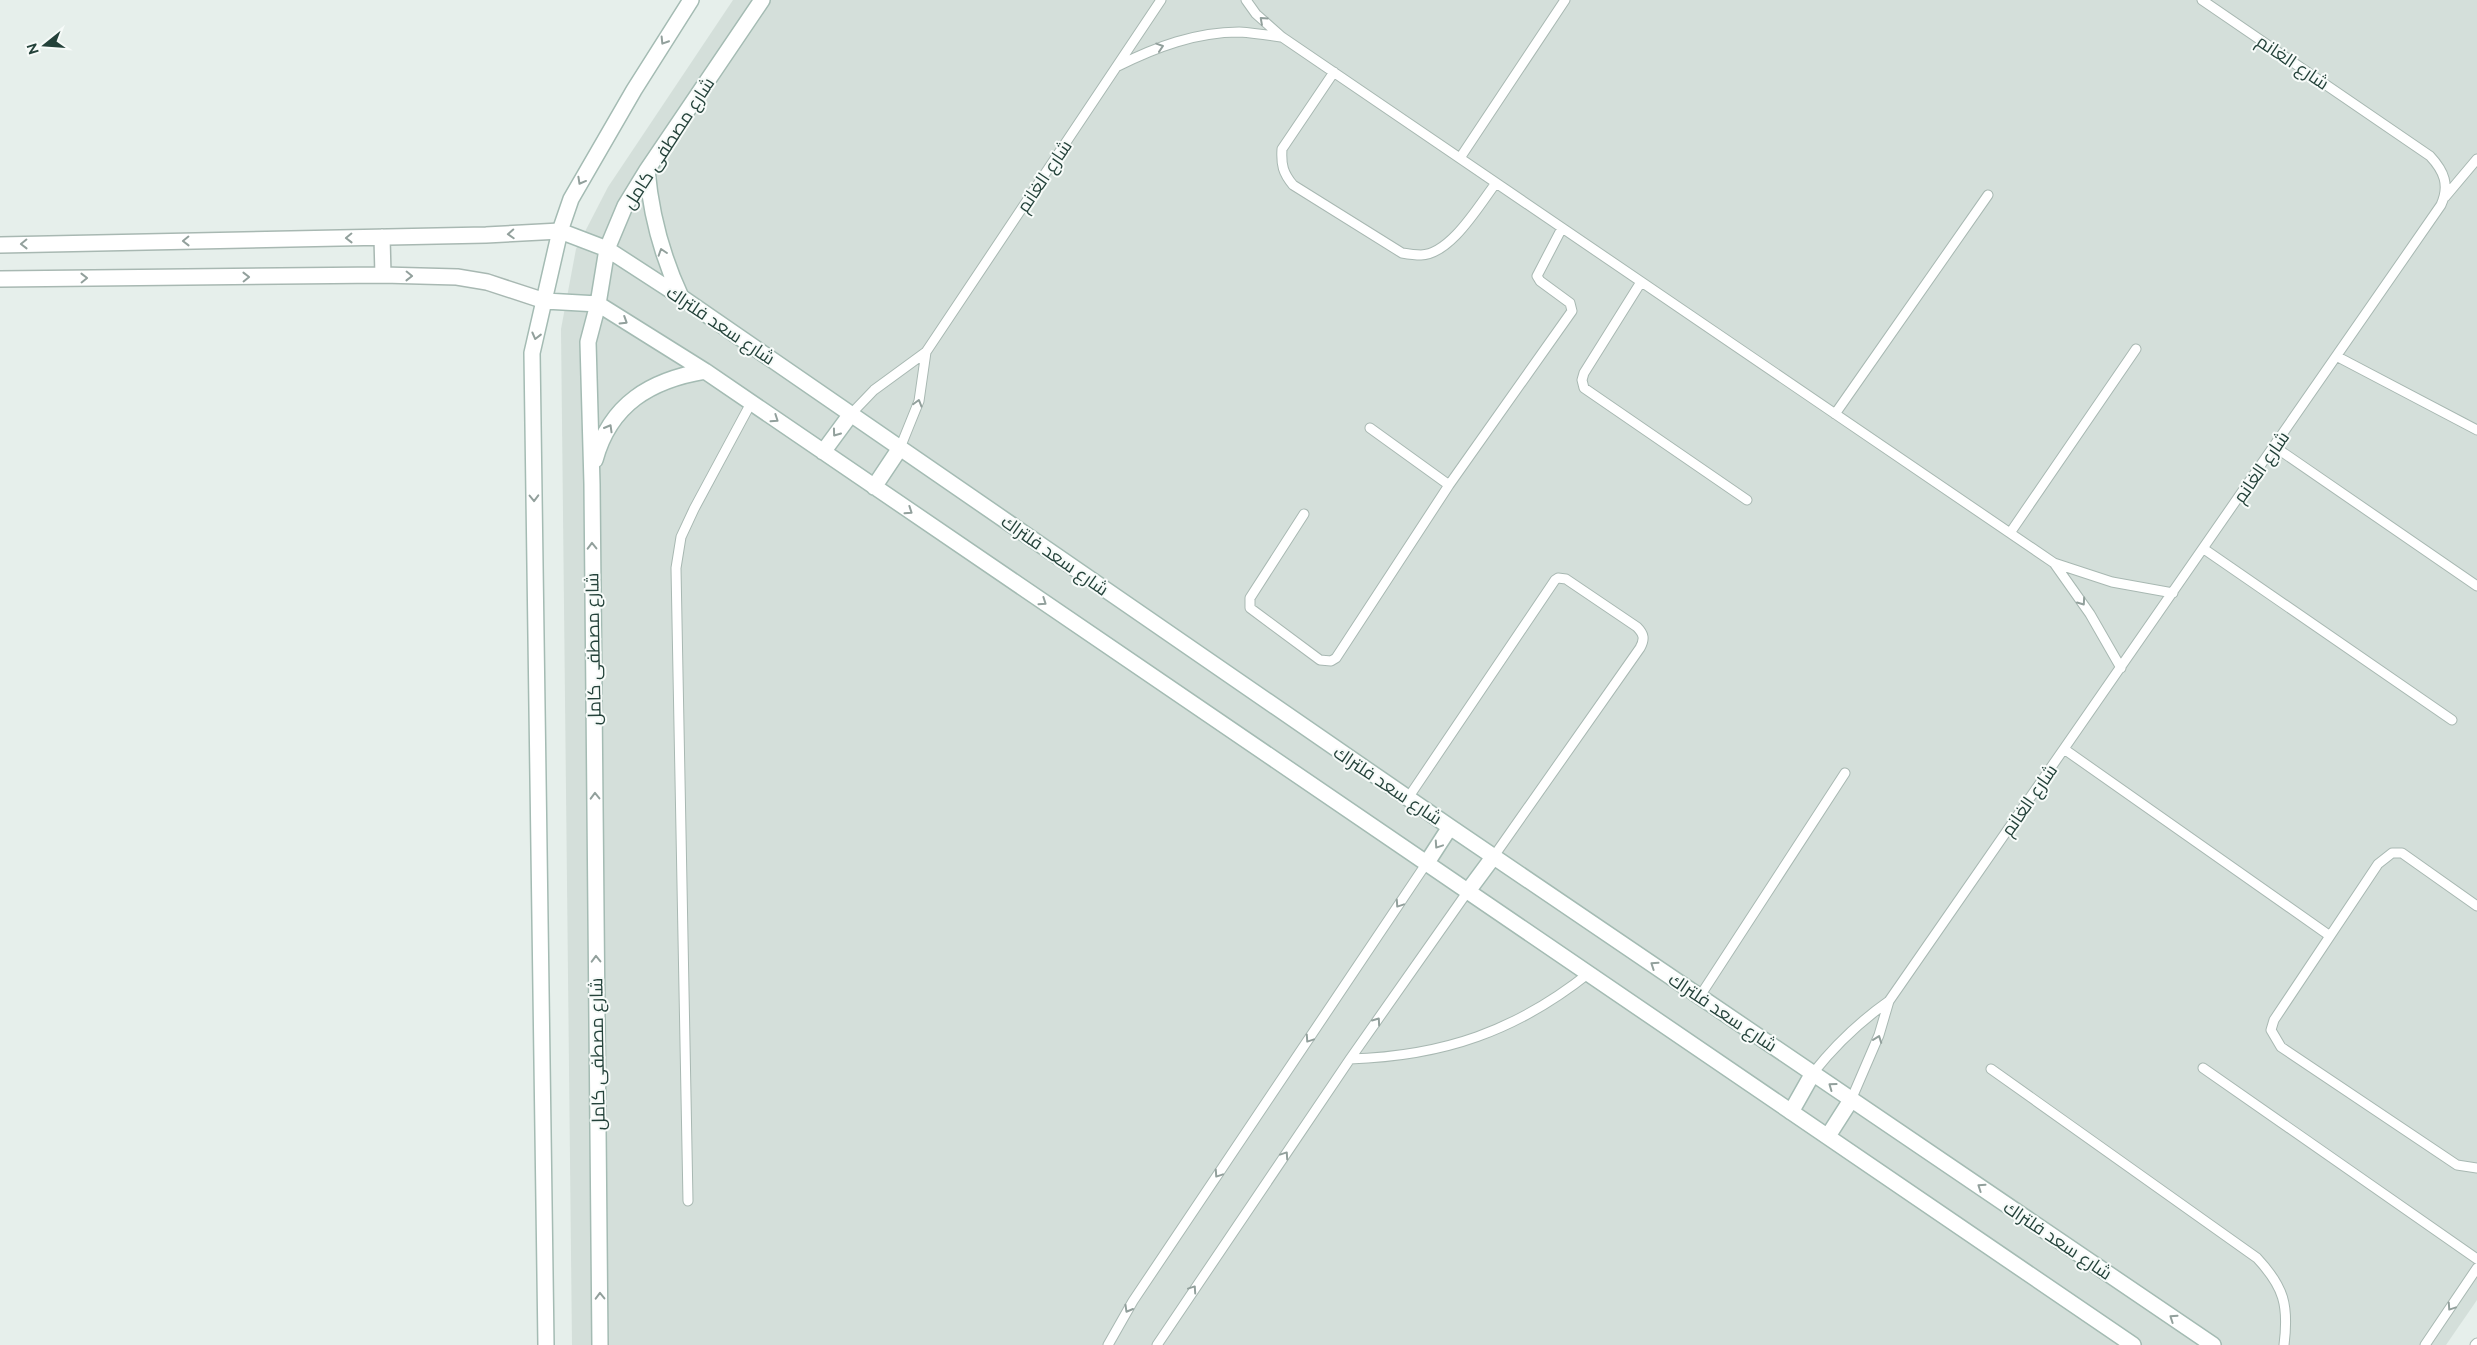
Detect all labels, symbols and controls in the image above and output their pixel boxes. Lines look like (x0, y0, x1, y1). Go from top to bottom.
one-way arrow (1259, 16, 1268, 25)
north arrow (20, 20, 70, 70)
street label: شارع الغانم (2252, 30, 2333, 95)
one-way arrow (661, 36, 671, 45)
text: N (23, 41, 42, 56)
one-way arrow (1156, 42, 1164, 52)
street label: شارع مصطفى كامل (618, 73, 720, 214)
street label: شارع الغانم (1012, 136, 1077, 217)
one-way arrow (577, 175, 587, 184)
one-way arrow (507, 229, 515, 240)
one-way arrow (344, 233, 352, 243)
one-way arrow (182, 236, 190, 246)
one-way arrow (19, 239, 27, 250)
one-way arrow (658, 248, 668, 257)
one-way arrow (405, 271, 413, 281)
one-way arrow (242, 272, 250, 282)
one-way arrow (80, 273, 88, 284)
street label: شارع سعد فلتراك (662, 281, 779, 371)
one-way arrow (618, 314, 627, 324)
one-way arrow (532, 331, 542, 339)
one-way arrow (912, 399, 922, 407)
one-way arrow (769, 413, 778, 422)
one-way arrow (603, 424, 613, 433)
one-way arrow (833, 427, 842, 436)
street label: شارع الغانم (2229, 427, 2295, 508)
one-way arrow (529, 494, 540, 502)
one-way arrow (904, 504, 913, 514)
street label: شارع سعد فلتراك (996, 510, 1113, 601)
one-way arrow (587, 542, 597, 550)
street label: شارع مصطفى كامل (581, 573, 607, 725)
one-way arrow (1037, 596, 1047, 605)
one-way arrow (2076, 597, 2086, 606)
street label: شارع سعد فلتراك (1329, 741, 1446, 831)
street label: شارع الغانم (1997, 760, 2063, 841)
one-way arrow (590, 792, 600, 800)
one-way arrow (1435, 840, 1444, 849)
one-way arrow (1396, 898, 1405, 908)
one-way arrow (591, 955, 602, 963)
one-way arrow (1650, 962, 1660, 971)
street label: شارع سعد فلتراك (1664, 968, 1781, 1058)
street label: شارع مصطفى كامل (585, 978, 611, 1130)
one-way arrow (1371, 1018, 1380, 1027)
one-way arrow (1305, 1034, 1315, 1043)
one-way arrow (1871, 1035, 1882, 1044)
one-way arrow (1828, 1083, 1838, 1092)
one-way arrow (1279, 1151, 1288, 1161)
one-way arrow (1215, 1168, 1224, 1178)
one-way arrow (1977, 1184, 1986, 1194)
street label: شارع سعد فلتراك (1999, 1196, 2116, 1286)
one-way arrow (1187, 1286, 1196, 1295)
one-way arrow (595, 1292, 605, 1300)
one-way arrow (2448, 1301, 2457, 1310)
one-way arrow (1124, 1304, 1134, 1313)
one-way arrow (2169, 1315, 2179, 1324)

